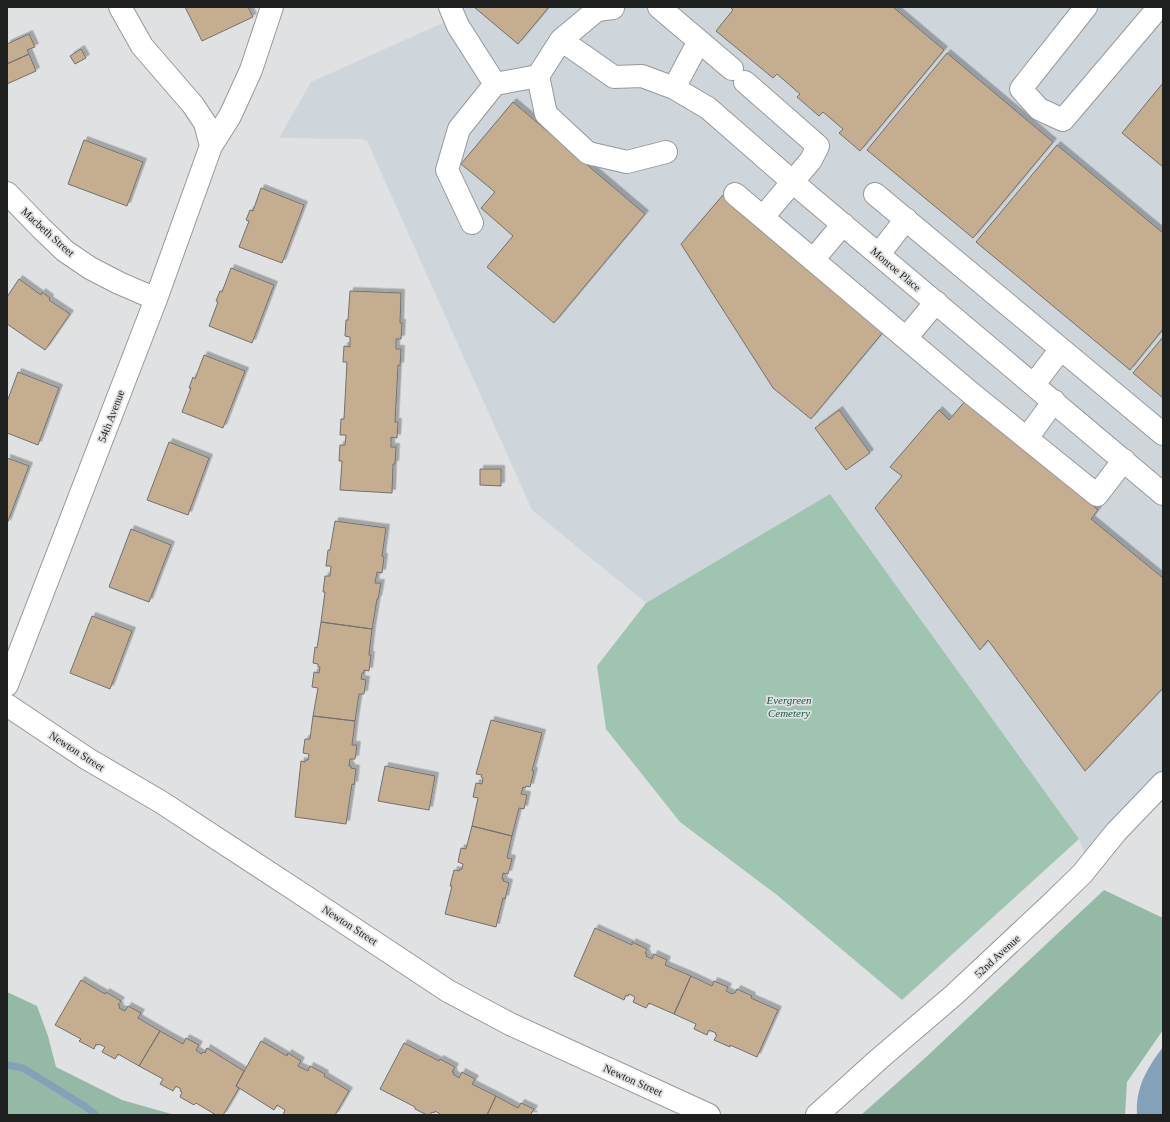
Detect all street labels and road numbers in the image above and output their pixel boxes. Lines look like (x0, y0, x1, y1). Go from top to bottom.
street label: Macbeth Street (19, 205, 77, 259)
street label: Monroe Place (869, 245, 923, 293)
street label: 54th Avenue (96, 388, 127, 444)
street label: Newton Street (47, 729, 107, 773)
street label: Newton Street (320, 903, 380, 947)
street label: 52nd Avenue (972, 932, 1022, 980)
street label: Newton Street (602, 1062, 664, 1098)

